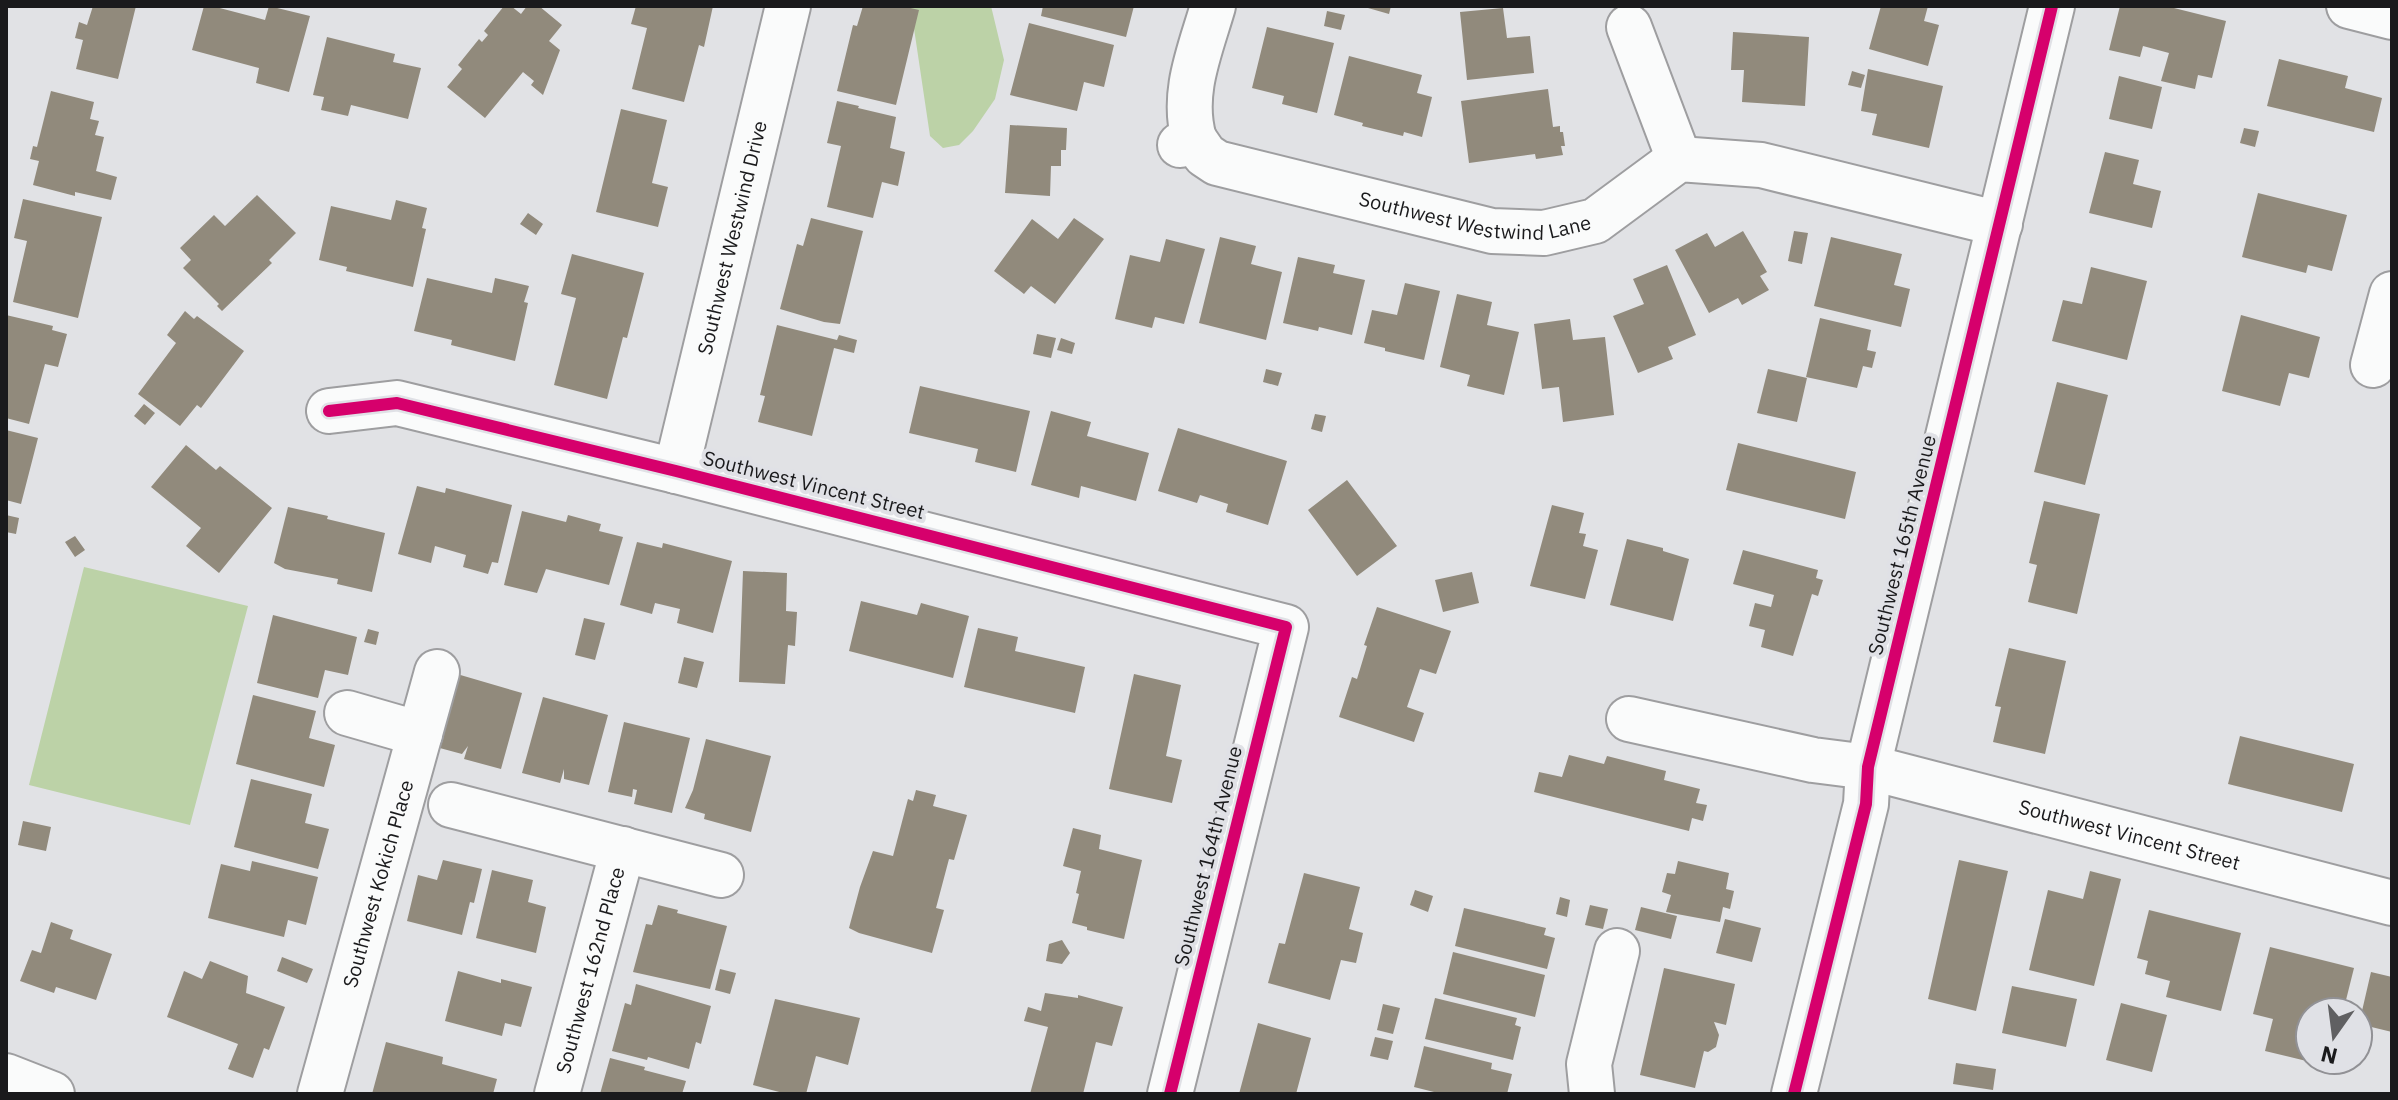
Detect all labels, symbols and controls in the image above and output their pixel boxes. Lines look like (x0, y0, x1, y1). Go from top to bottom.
street label: Southwest Westwind Drive (691, 118, 773, 357)
street label: Southwest Westwind Lane (1356, 185, 1594, 246)
street label: Southwest 165th Avenue (1861, 432, 1942, 658)
street label: Southwest Vincent Street (700, 444, 928, 525)
street label: Southwest 164th Avenue (1167, 743, 1248, 969)
street label: Southwest Kokich Place (336, 777, 419, 991)
street label: Southwest Vincent Street (2016, 793, 2243, 876)
street label: Southwest 162nd Place (549, 864, 631, 1077)
north arrow (2294, 996, 2374, 1076)
text: N (2318, 1040, 2340, 1072)

